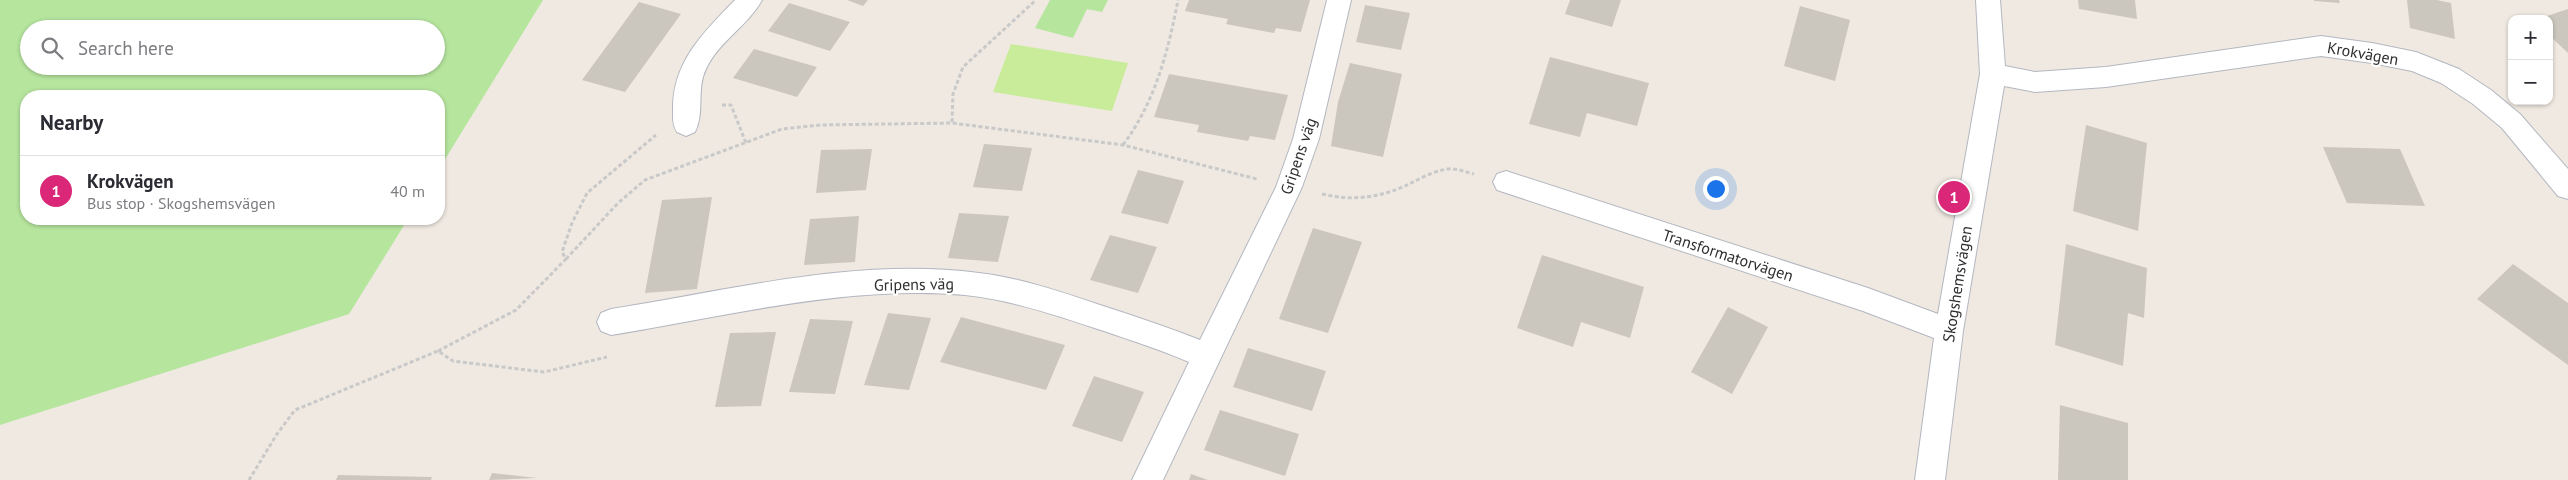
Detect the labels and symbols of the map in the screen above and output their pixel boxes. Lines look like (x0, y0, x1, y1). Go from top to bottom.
street label: Krokvägen (2326, 37, 2400, 69)
street label: Gripens väg (1276, 115, 1320, 197)
your location (1703, 176, 1729, 202)
pin: 1 (1938, 178, 1970, 216)
street label: Transformatorvägen (1660, 224, 1796, 286)
street label: Skogshemsvägen (1938, 224, 1976, 344)
street label: Gripens väg (874, 273, 954, 295)

